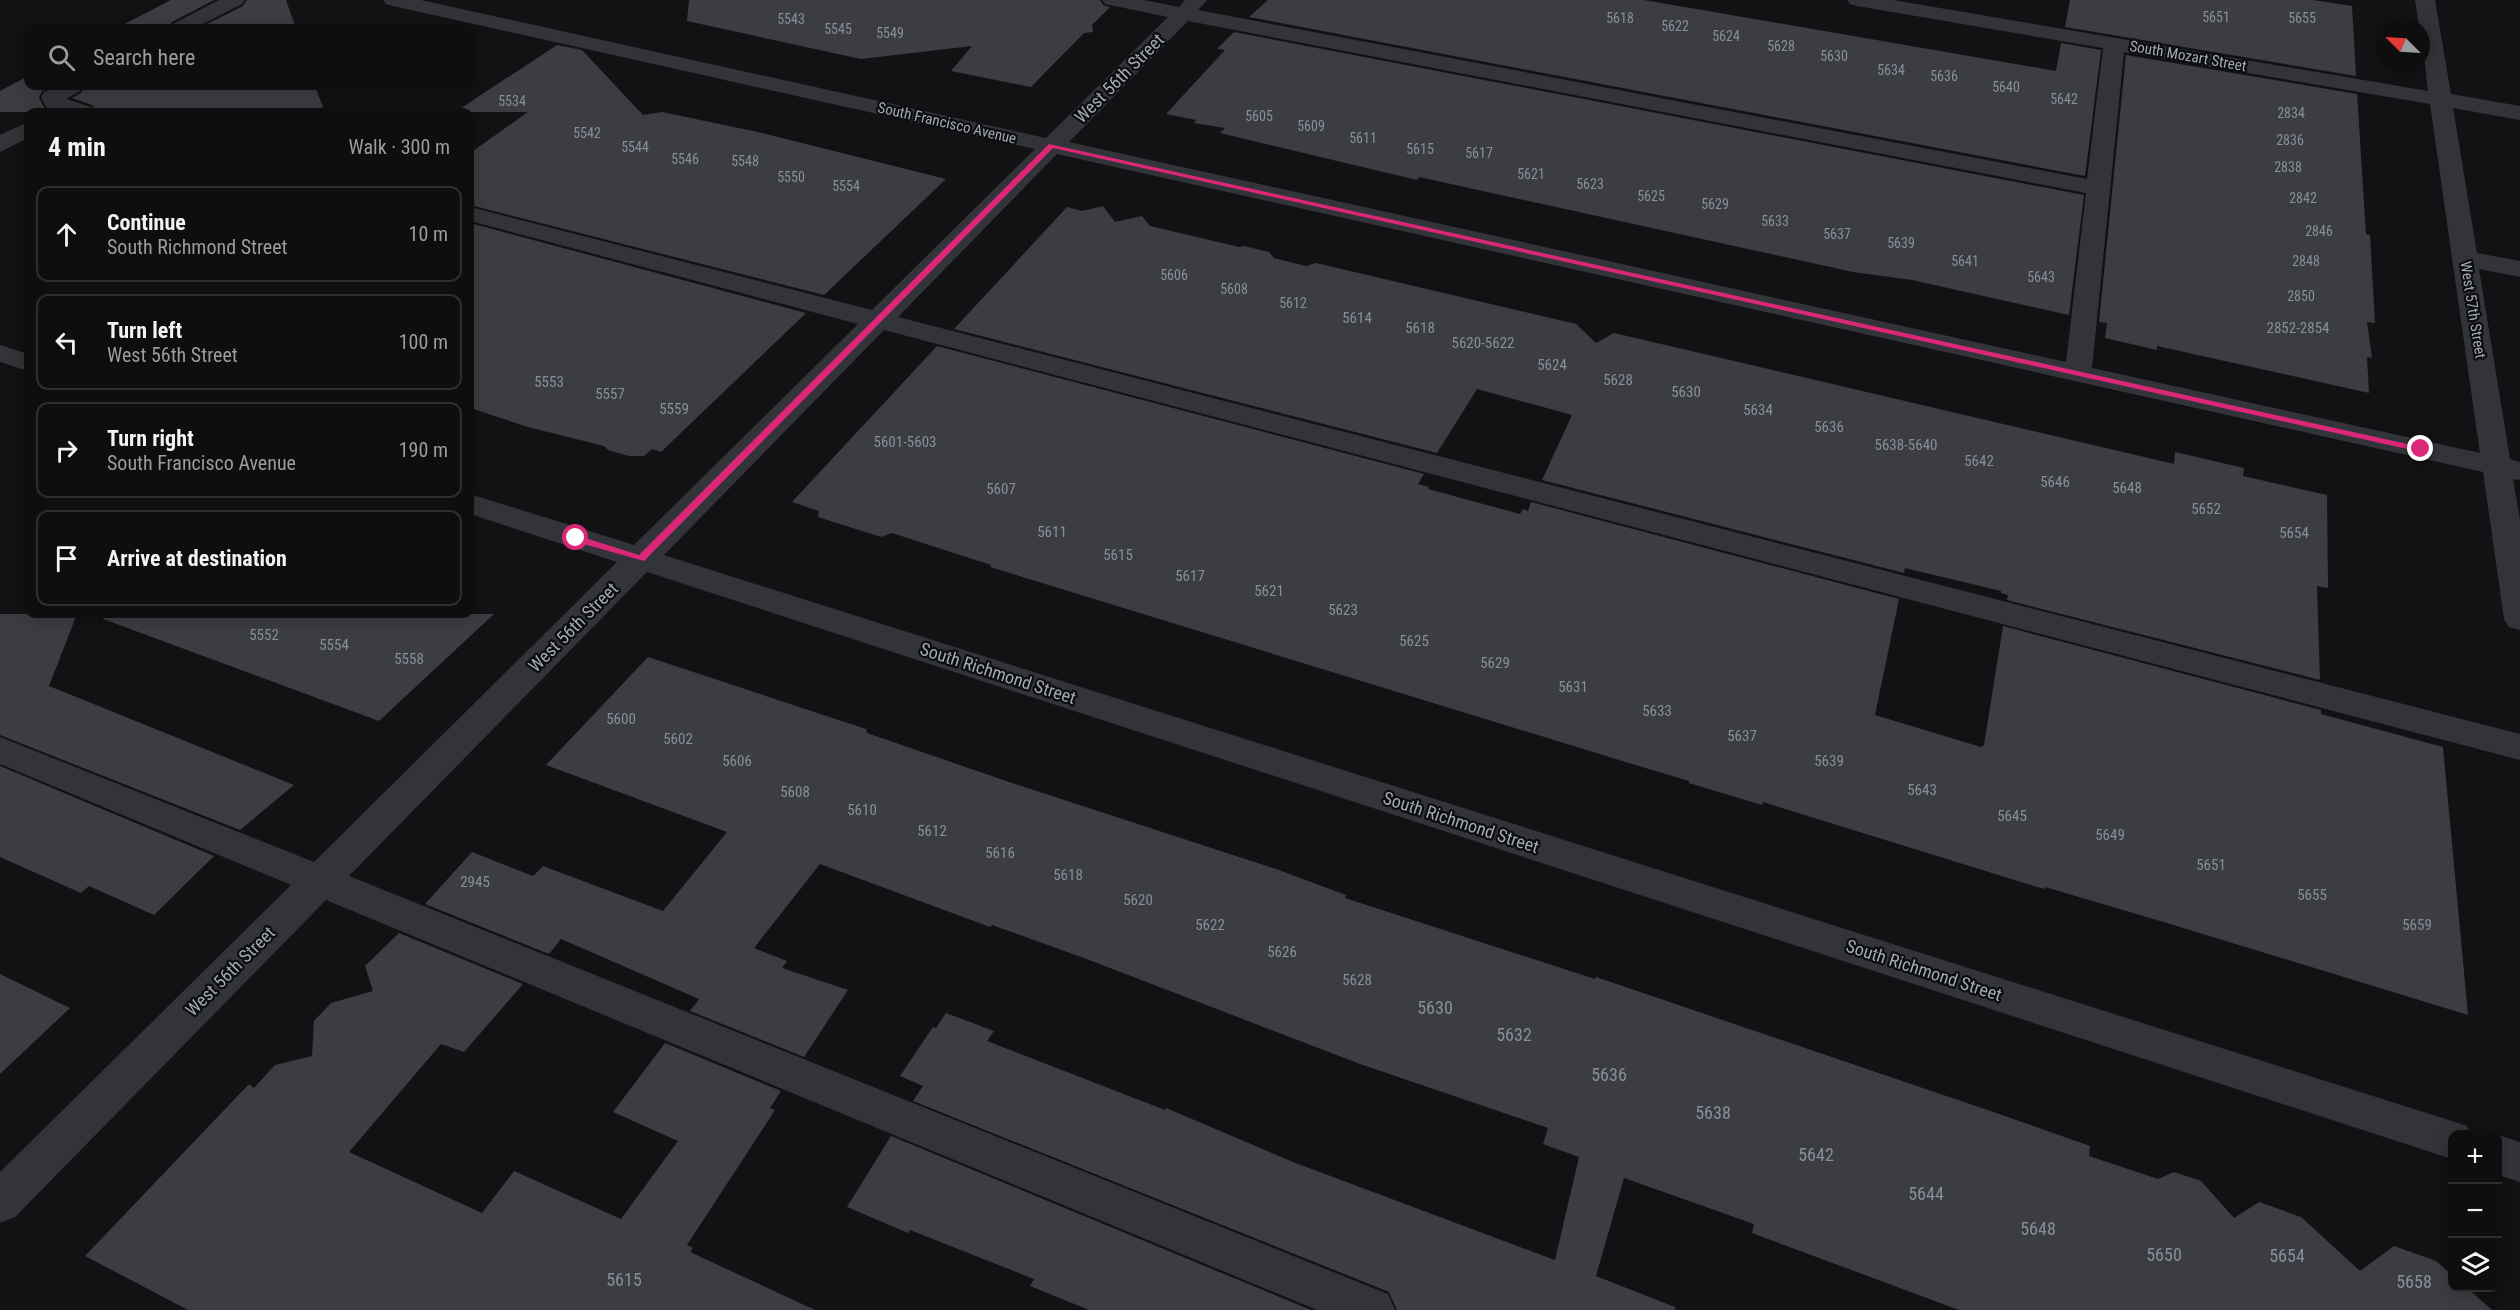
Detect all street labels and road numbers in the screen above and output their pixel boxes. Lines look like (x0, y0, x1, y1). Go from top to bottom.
street label: West 56th Street (1070, 29, 1168, 127)
street label: South Mozart Street (2128, 37, 2248, 75)
street label: South Francisco Avenue (876, 98, 1018, 148)
street label: West 57th Street (2456, 260, 2490, 360)
street label: West 56th Street (524, 578, 622, 676)
street label: South Richmond Street (917, 638, 1079, 708)
street label: South Richmond Street (1380, 787, 1542, 857)
street label: West 56th Street (181, 922, 279, 1020)
street label: South Richmond Street (1843, 935, 2005, 1005)

